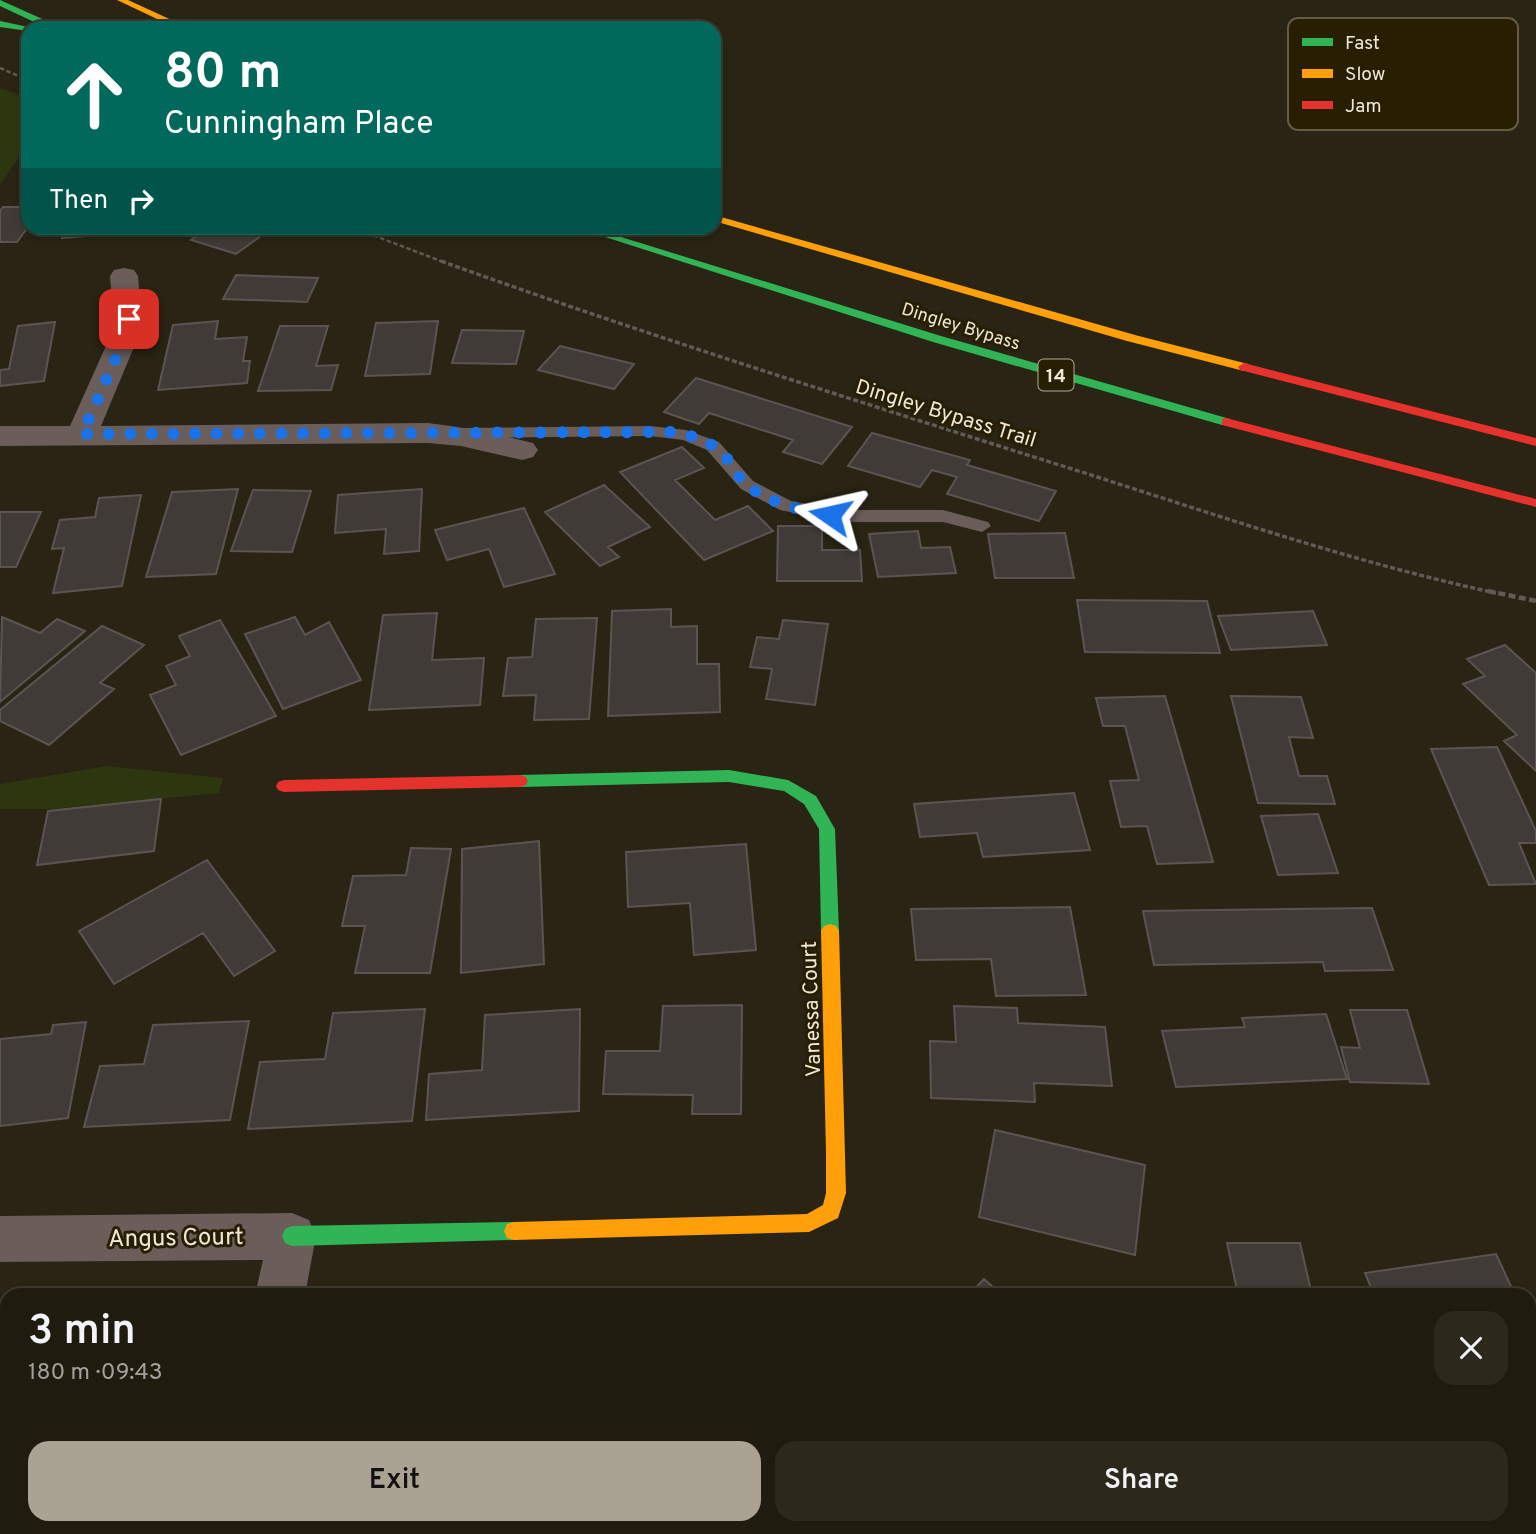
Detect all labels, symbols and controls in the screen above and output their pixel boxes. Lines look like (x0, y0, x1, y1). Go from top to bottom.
legend (1288, 18, 1518, 130)
text: Fast (1345, 32, 1380, 56)
text: 80 m (164, 44, 281, 106)
icon: ahead (49, 49, 140, 140)
text: Slow (1345, 63, 1385, 87)
text: Jam (1345, 95, 1382, 119)
text: Cunningham Place (164, 105, 433, 145)
icon: right (122, 182, 160, 220)
text: Then (49, 185, 108, 218)
pin (99, 289, 159, 349)
street label: Dingley Bypass (898, 298, 1023, 356)
icon: arrive (110, 300, 148, 338)
road number: 14 (1038, 360, 1074, 390)
street label: Dingley Bypass Trail (852, 374, 1039, 455)
position arrow (793, 478, 867, 552)
street label: Vanessa Court (797, 940, 828, 1077)
street label: Angus Court (108, 1223, 244, 1255)
text: 3 min (28, 1306, 136, 1359)
button: close (1434, 1311, 1508, 1385)
text: 180 m · 09:43 (28, 1359, 163, 1388)
button: Exit (28, 1441, 761, 1521)
button: Share (775, 1441, 1508, 1521)

